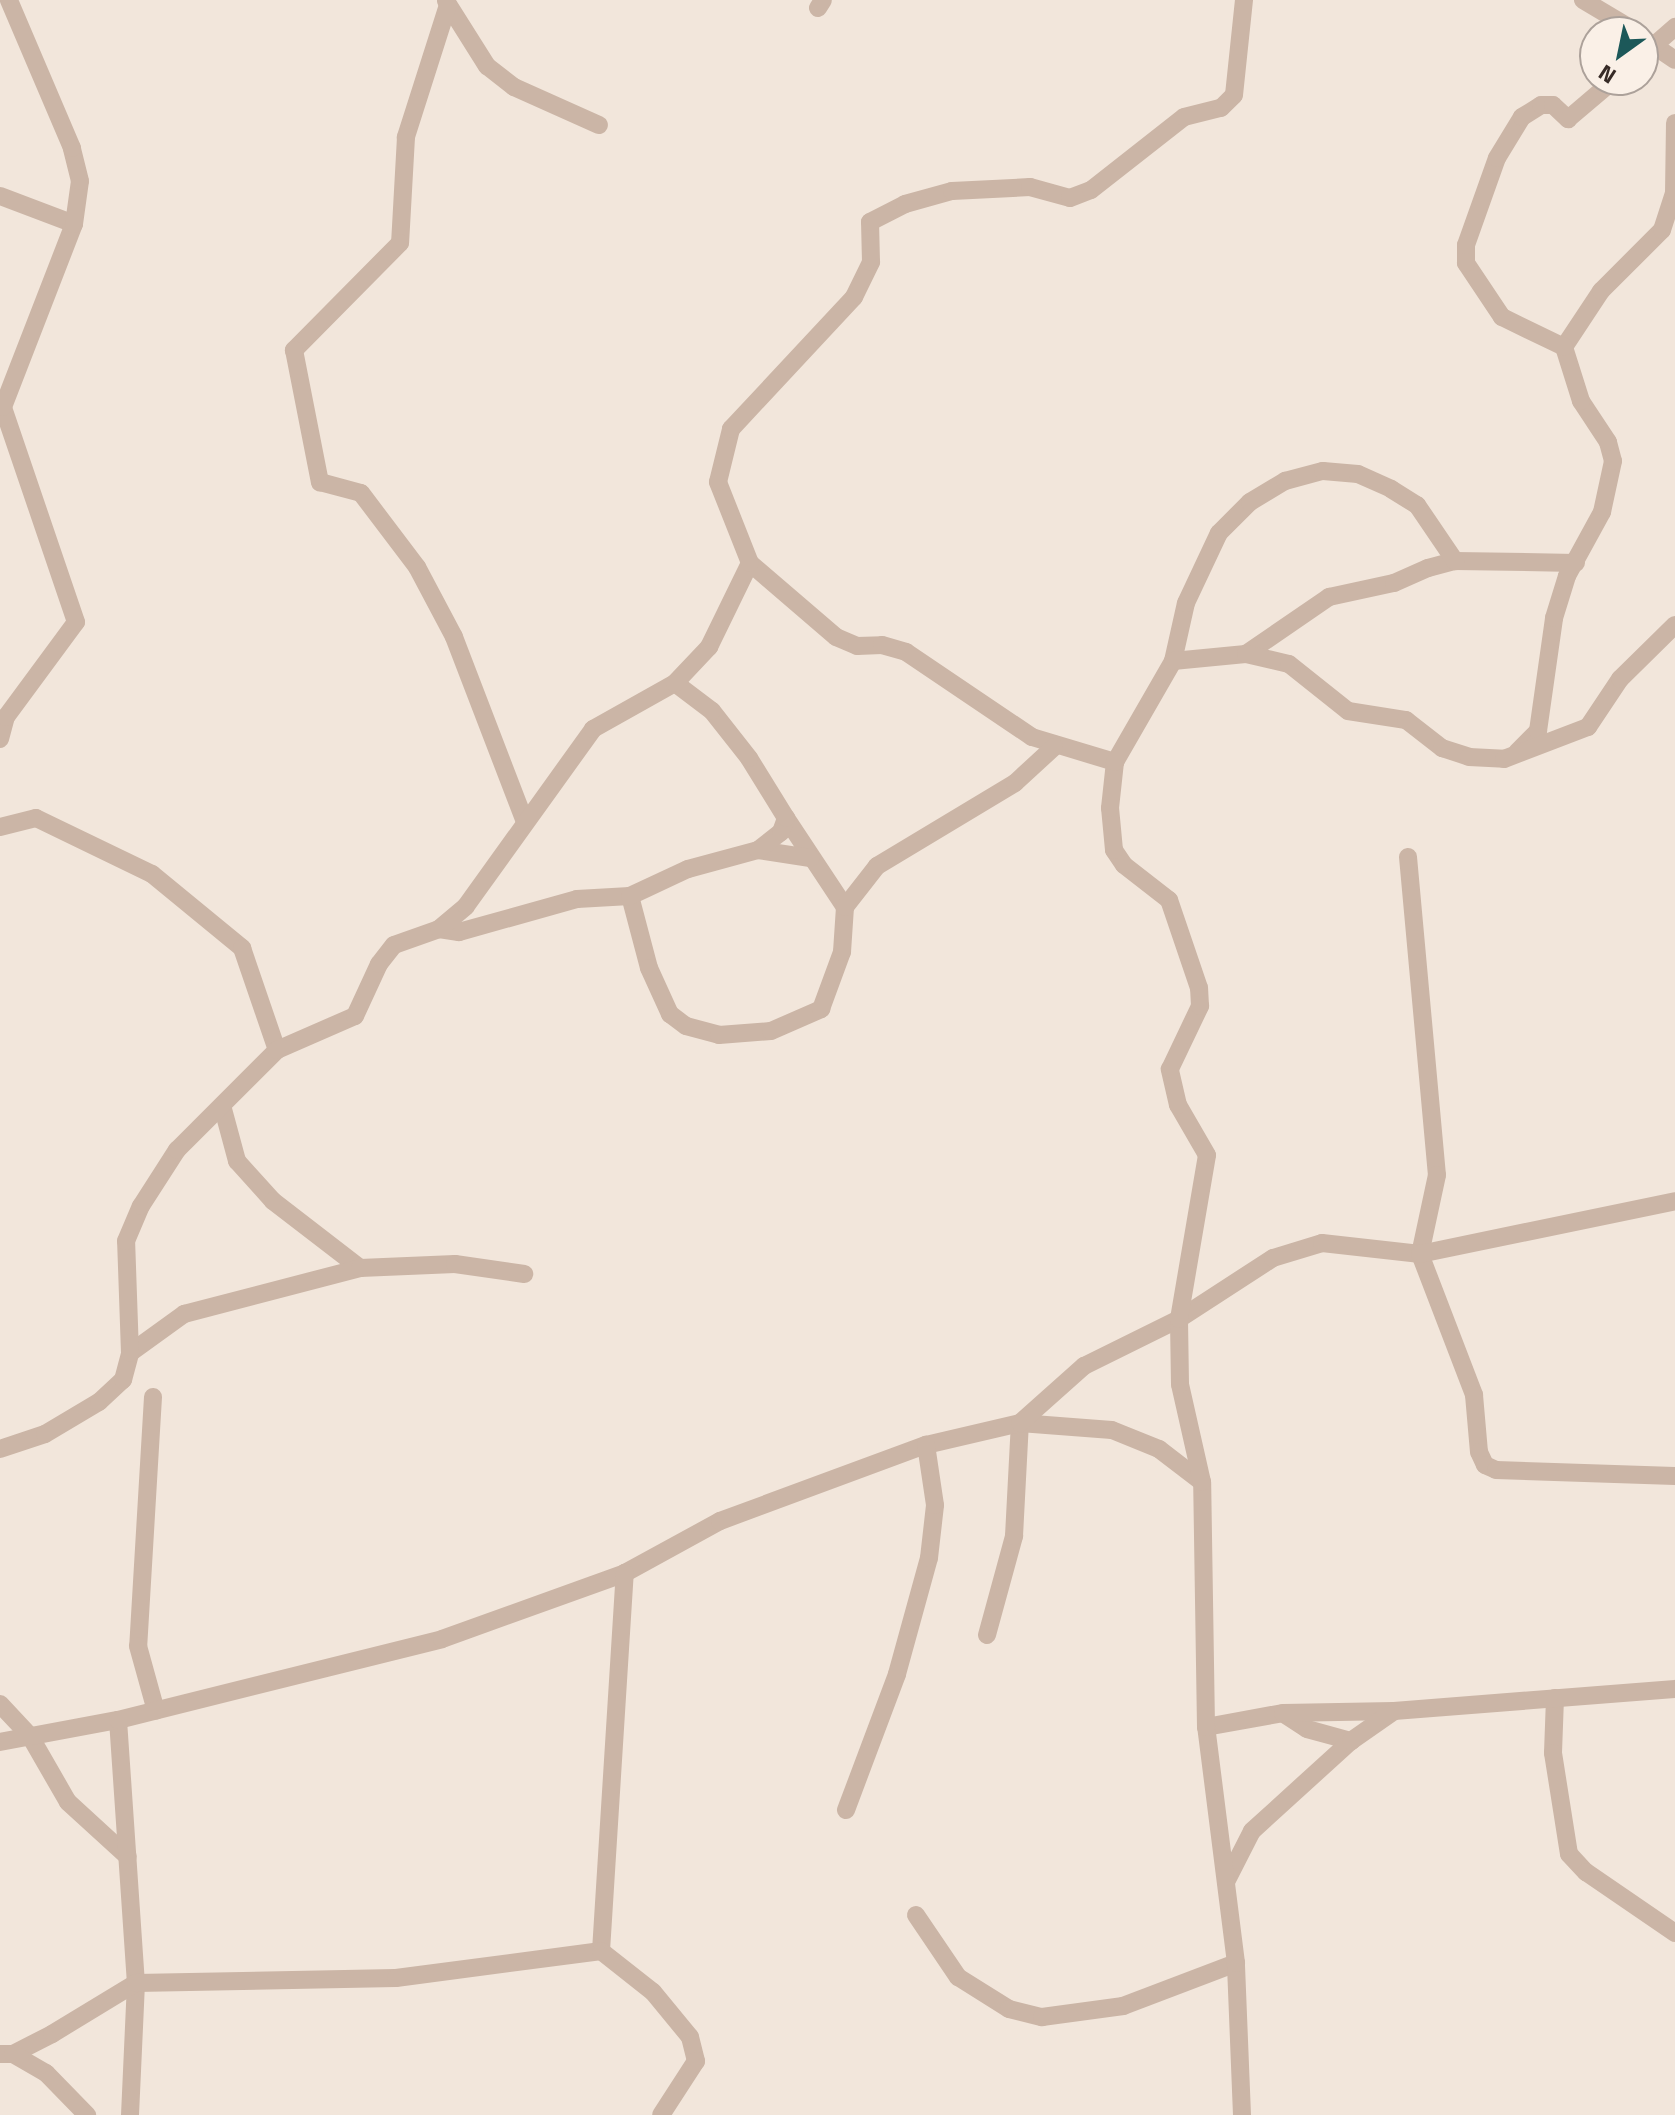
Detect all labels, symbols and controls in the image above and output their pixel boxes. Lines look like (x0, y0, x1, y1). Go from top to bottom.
north arrow (1579, 16, 1659, 96)
text: N (1591, 56, 1623, 93)

